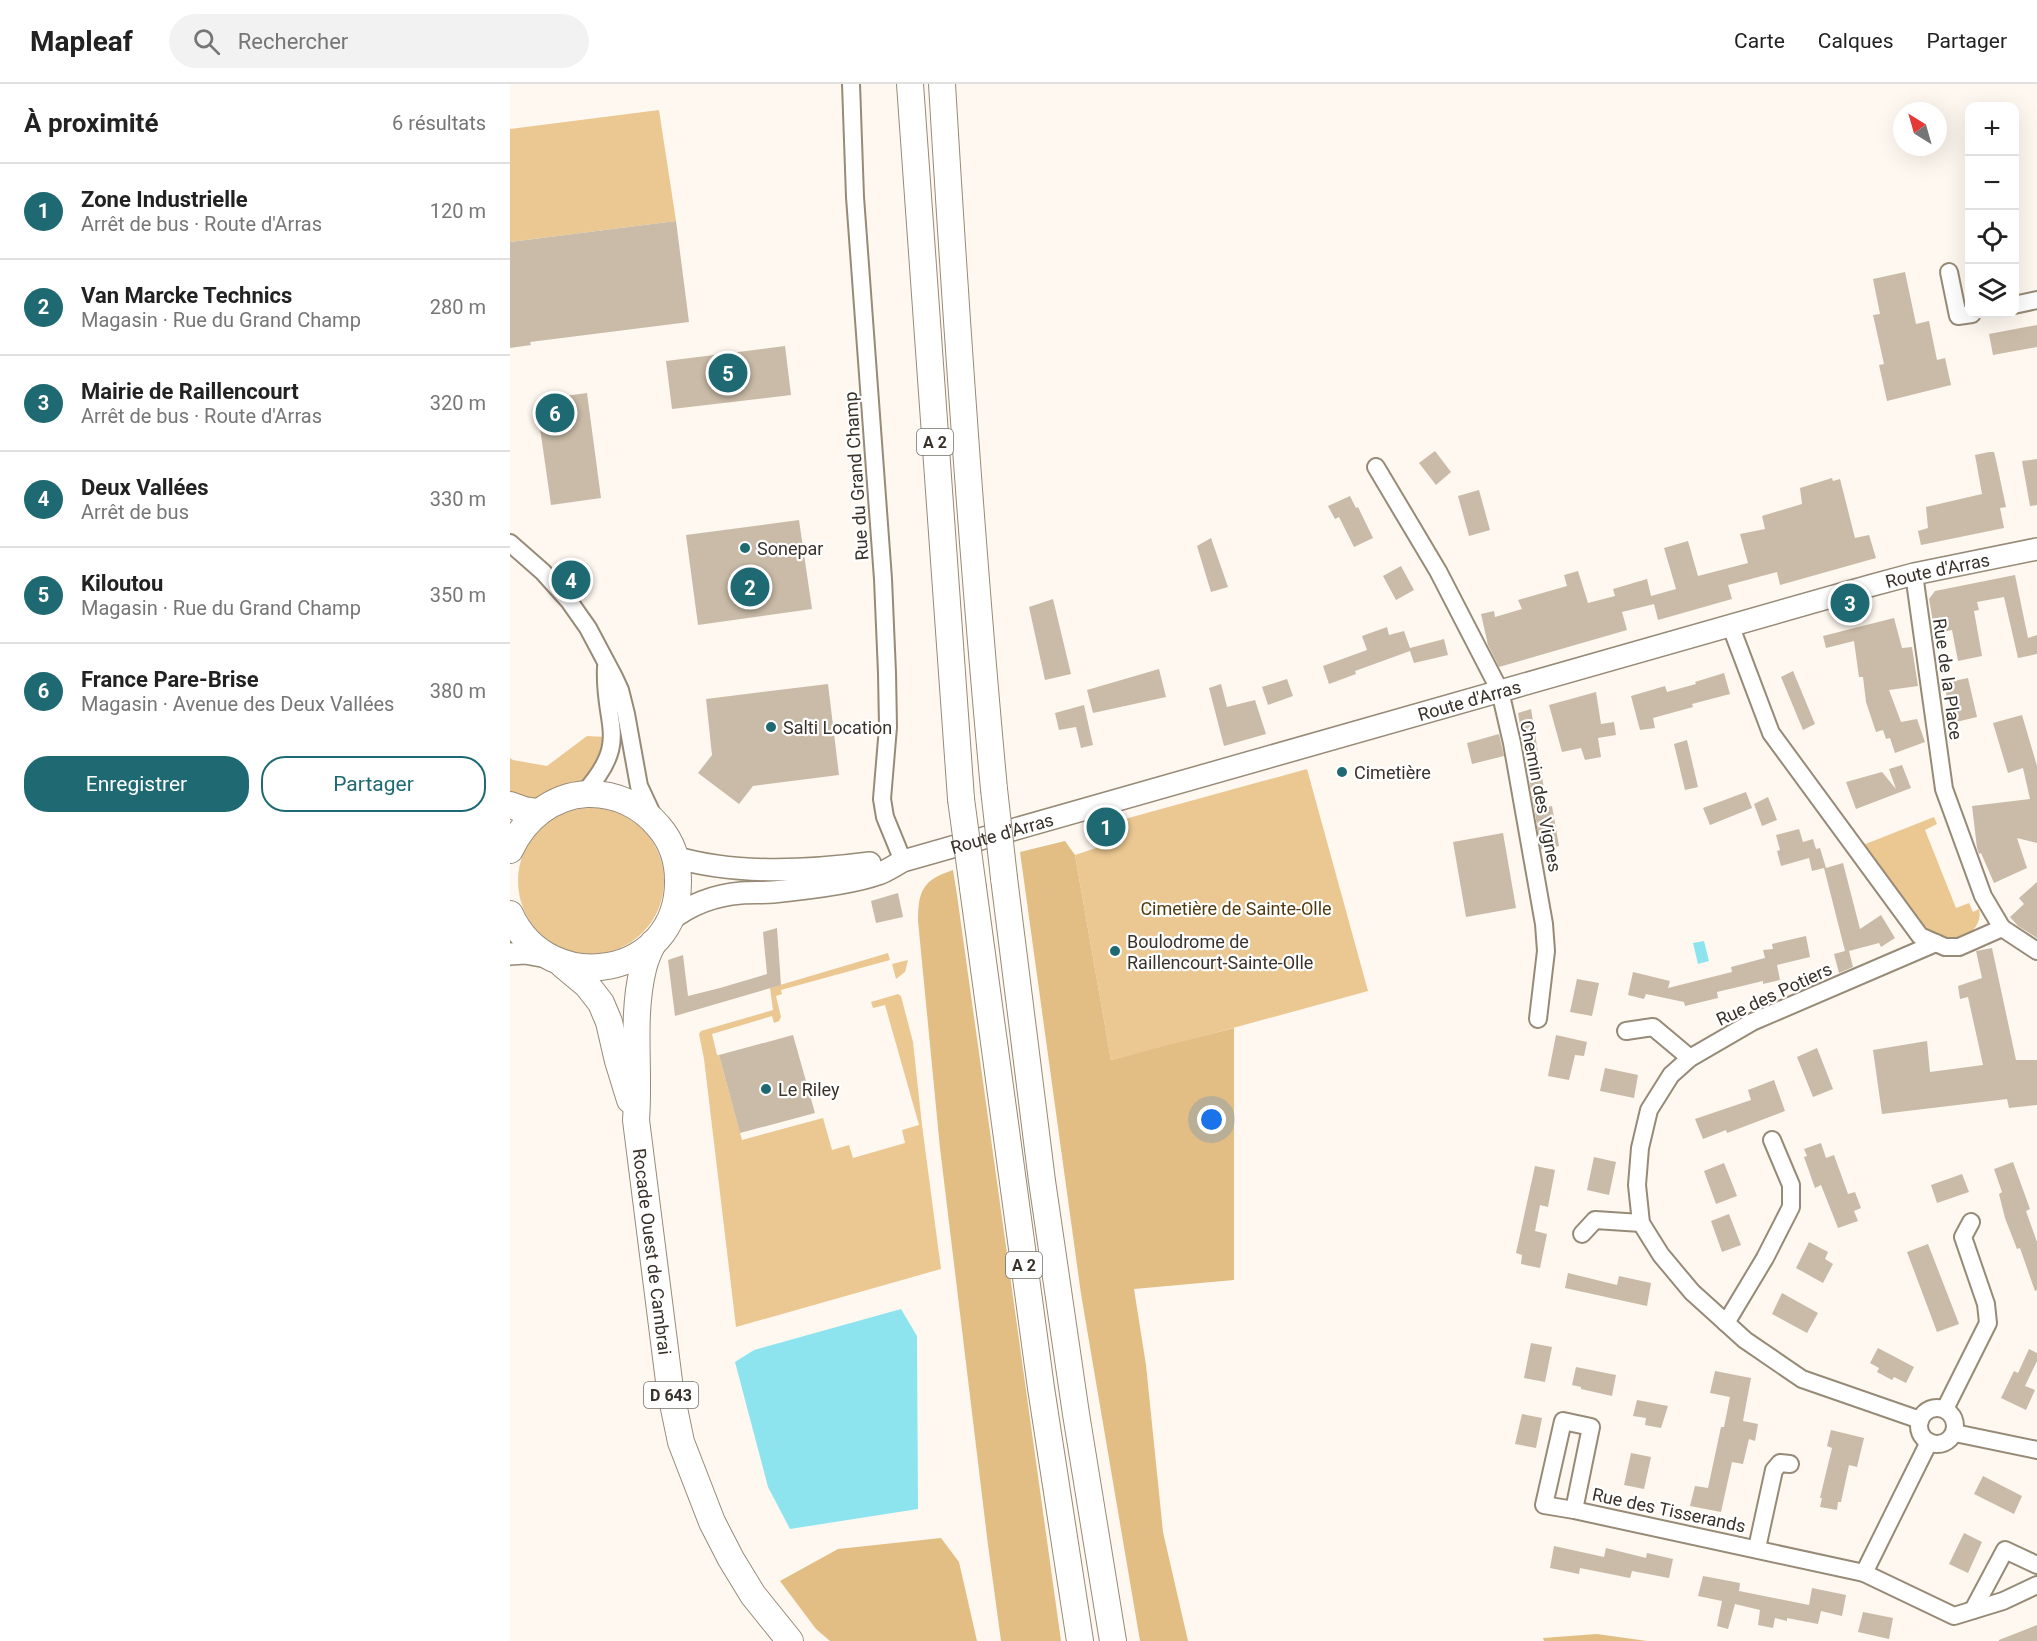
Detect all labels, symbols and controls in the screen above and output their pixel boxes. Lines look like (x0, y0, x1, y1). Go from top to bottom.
search box (169, 14, 589, 68)
text: Mapleaf (30, 25, 133, 58)
icon: search (190, 25, 223, 58)
text: Rechercher (238, 29, 348, 54)
text: Carte (1734, 29, 1785, 53)
text: Calques (1818, 29, 1893, 53)
text: Partager (1926, 29, 2007, 53)
north arrow (1893, 102, 1947, 156)
map controls (1965, 102, 2019, 318)
button: + (1965, 102, 2019, 156)
text: À proximité (24, 108, 158, 138)
text: 6 résultats (392, 111, 486, 135)
button: − (1965, 156, 2019, 210)
text: Zone Industrielle (81, 187, 248, 212)
text: 1 (38, 199, 49, 223)
text: 120 m (430, 199, 486, 223)
button: locate (1965, 210, 2019, 264)
text: Arrêt de bus · Route d'Arras (81, 212, 322, 236)
button: layers (1965, 264, 2019, 318)
text: Van Marcke Technics (81, 283, 292, 308)
text: 2 (38, 295, 49, 319)
text: 280 m (430, 295, 486, 319)
text: Magasin · Rue du Grand Champ (81, 308, 361, 332)
pin: 5 (708, 350, 748, 396)
text: Mairie de Raillencourt (81, 379, 299, 404)
pin: 6 (536, 390, 574, 436)
text: 3 (38, 391, 49, 415)
text: 320 m (430, 391, 486, 415)
street label: Rue du Grand Champ (840, 391, 872, 561)
text: Arrêt de bus · Route d'Arras (81, 404, 322, 428)
road number: A 2 (917, 429, 953, 455)
text: Deux Vallées (81, 475, 209, 500)
text: 4 (38, 487, 49, 511)
text: 330 m (430, 487, 486, 511)
text: Arrêt de bus (81, 500, 189, 524)
place label: Sonepar (757, 538, 823, 559)
marker: Sonepar (738, 541, 752, 555)
street label: Route d'Arras (1883, 548, 1991, 592)
pin: 4 (552, 558, 590, 602)
pin: 2 (730, 564, 770, 610)
text: Kiloutou (81, 571, 163, 596)
pin: 3 (1830, 580, 1870, 626)
text: 5 (38, 583, 49, 607)
text: 350 m (430, 583, 486, 607)
text: Magasin · Rue du Grand Champ (81, 596, 361, 620)
street label: Rue de la Place (1929, 617, 1967, 741)
text: France Pare-Brise (81, 667, 259, 692)
street label: Route d'Arras (1415, 675, 1523, 725)
text: 6 (38, 679, 49, 703)
text: 380 m (430, 679, 486, 703)
text: Magasin · Avenue des Deux Vallées (81, 692, 394, 716)
place label: Salti Location (783, 717, 892, 738)
street label: Chemin des Vignes (1516, 718, 1566, 874)
marker: Salti Location (764, 720, 778, 734)
button: Enregistrer (24, 756, 249, 812)
button: Partager (261, 756, 486, 812)
place label: Cimetière (1354, 762, 1431, 783)
marker: Cimetière (1335, 765, 1349, 779)
pin: 1 (1086, 804, 1126, 850)
street label: Route d'Arras (948, 808, 1056, 858)
park label: Cimetière de Sainte-Olle (1140, 898, 1332, 919)
place label: Boulodrome de Raillencourt-Sainte-Olle (1127, 931, 1313, 973)
marker: Boulodrome de Raillencourt-Sainte-Olle (1108, 944, 1122, 958)
street label: Rue des Potiers (1713, 958, 1835, 1030)
place label: Le Riley (778, 1079, 840, 1100)
marker: Le Riley (759, 1082, 773, 1096)
your location (1197, 1105, 1226, 1134)
street label: Rocade Ouest de Cambrai (629, 1147, 676, 1356)
road number: A 2 (1006, 1252, 1042, 1278)
road number: D 643 (644, 1382, 698, 1408)
street label: Rue des Tisserands (1590, 1483, 1748, 1537)

